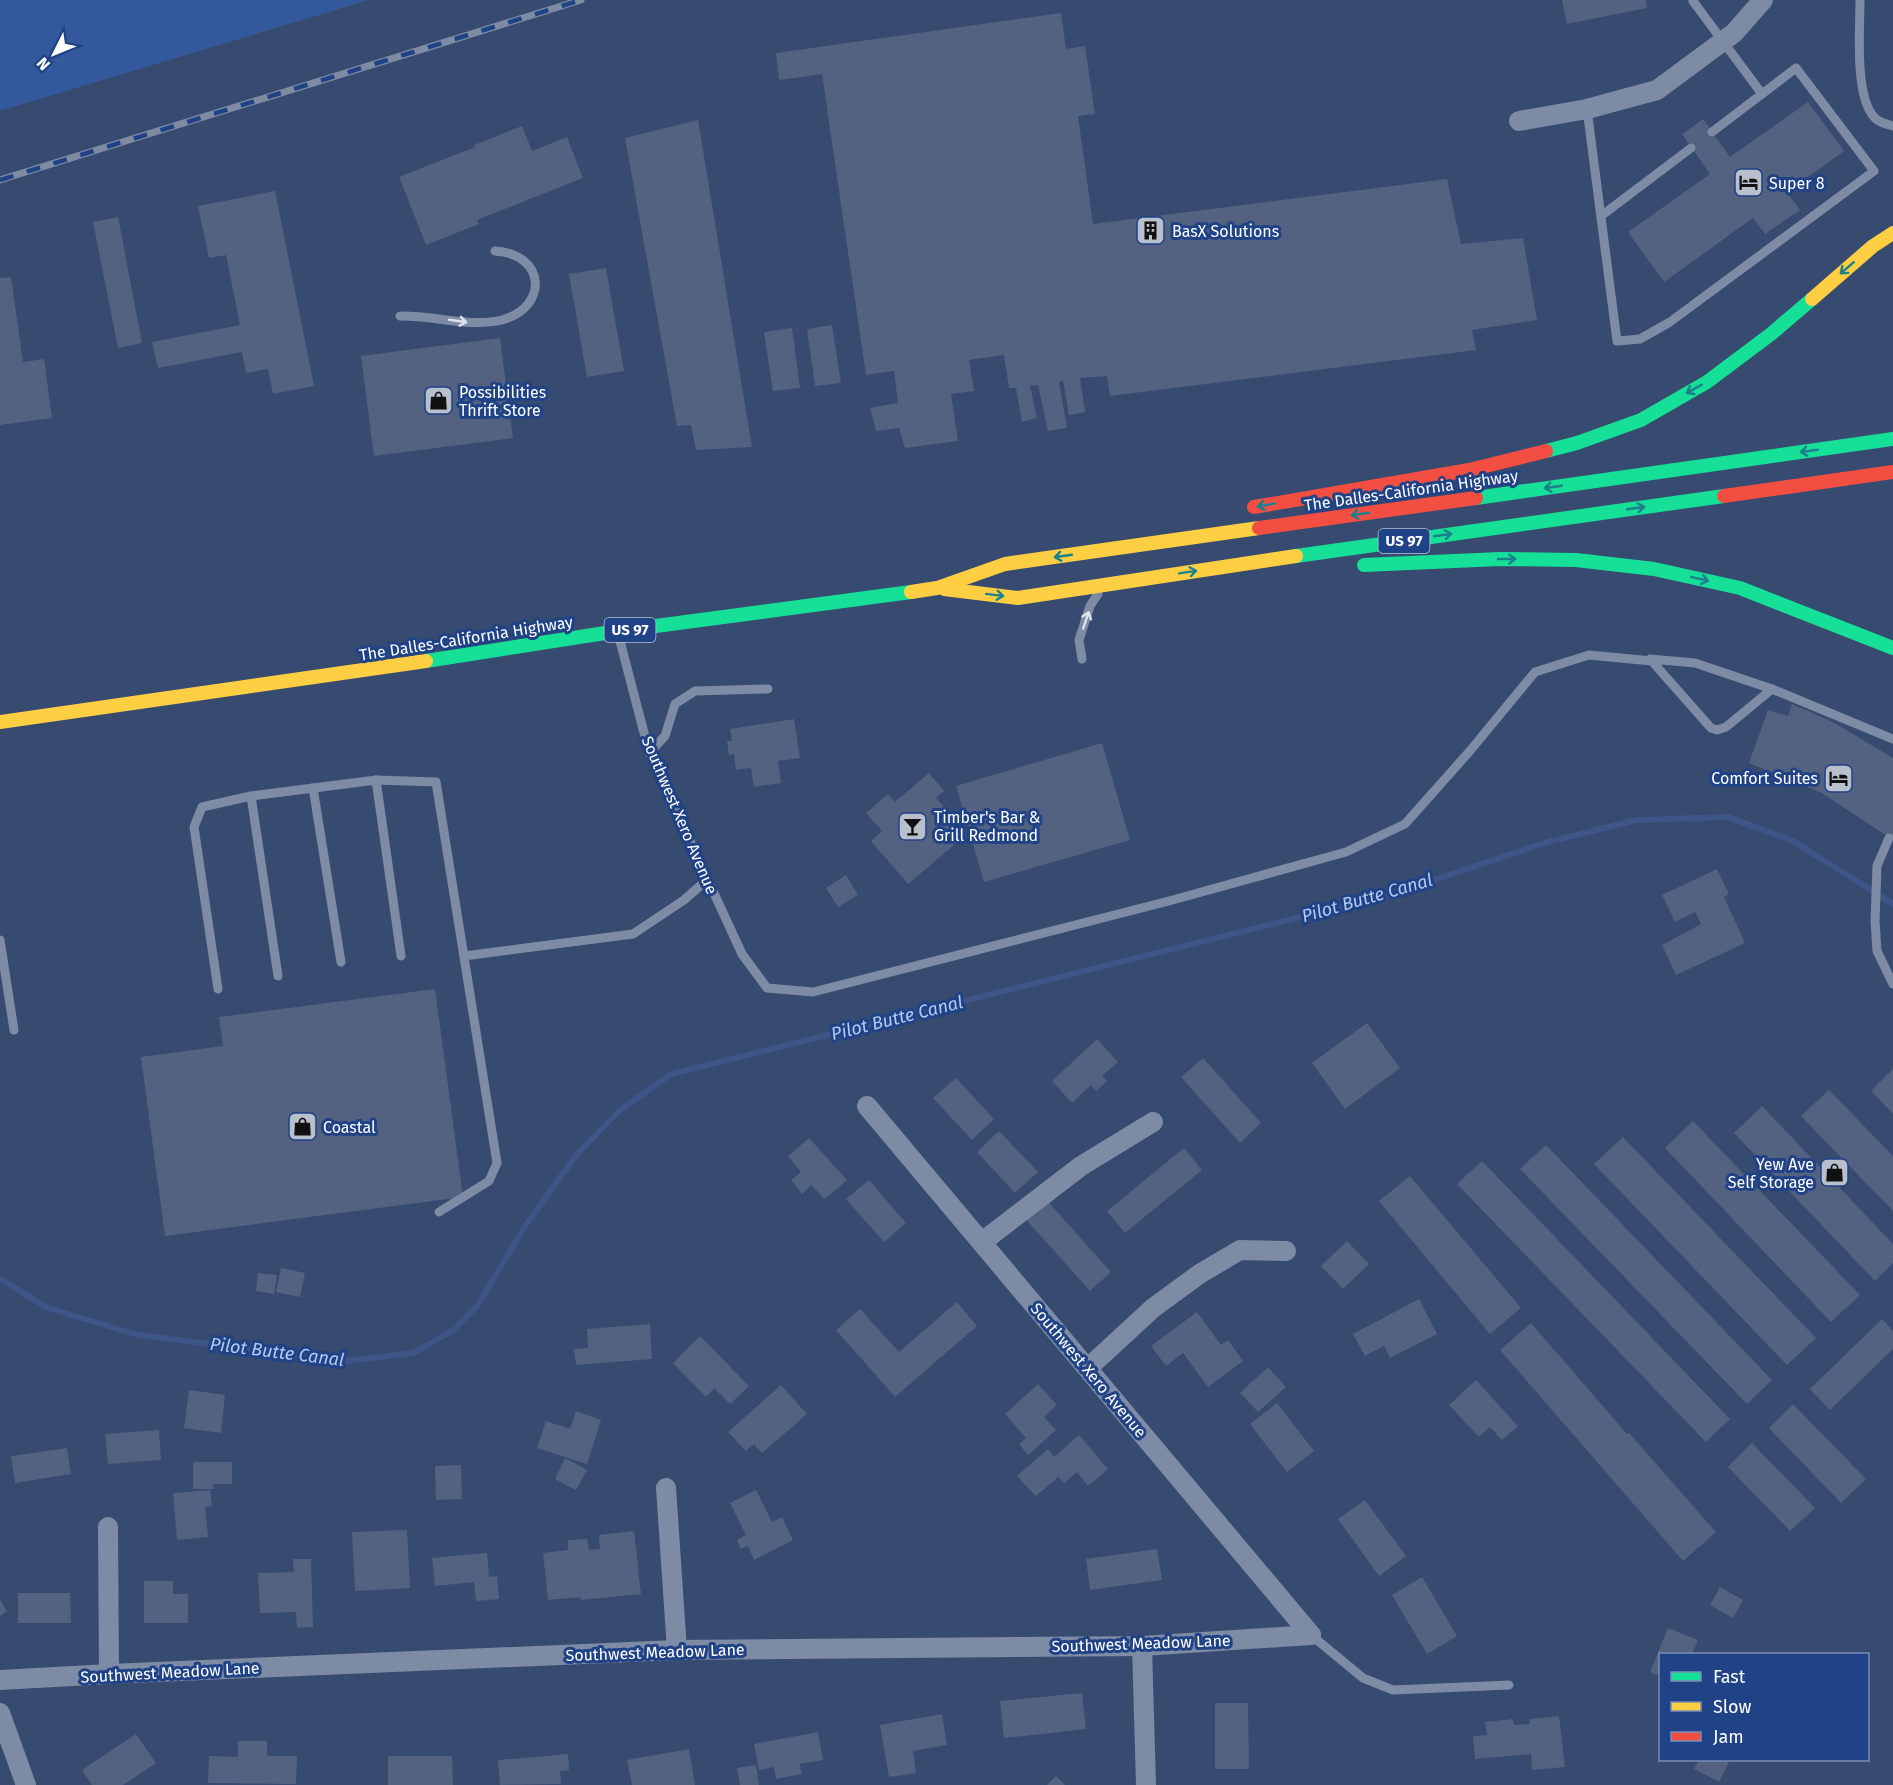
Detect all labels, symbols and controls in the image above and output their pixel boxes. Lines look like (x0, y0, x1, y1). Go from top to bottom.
north arrow (24, 24, 84, 84)
text: N (33, 54, 54, 74)
hotel icon: Super 8 (1732, 167, 1764, 199)
place label: Super 8 (1769, 174, 1825, 193)
building icon: BasX Solutions (1135, 215, 1167, 247)
place label: BasX Solutions (1172, 222, 1279, 241)
one-way arrow (1839, 262, 1855, 275)
one-way arrow (447, 315, 467, 326)
place label: Possibilities Thrift Store (459, 383, 546, 420)
one-way arrow (1686, 384, 1703, 396)
shop icon: Possibilities Thrift Store (422, 385, 454, 417)
one-way arrow (1799, 445, 1819, 456)
street label: The Dalles-California Highway (1303, 466, 1519, 515)
one-way arrow (1544, 481, 1564, 492)
one-way arrow (1256, 500, 1276, 511)
one-way arrow (1626, 503, 1645, 514)
one-way arrow (1351, 509, 1371, 520)
road number: US 97 (1378, 529, 1430, 553)
one-way arrow (1432, 530, 1452, 541)
one-way arrow (1054, 551, 1074, 562)
one-way arrow (1497, 553, 1517, 565)
one-way arrow (1177, 567, 1197, 578)
one-way arrow (1691, 574, 1710, 586)
one-way arrow (984, 590, 1004, 601)
one-way arrow (1081, 611, 1092, 630)
street label: The Dalles-California Highway (358, 612, 574, 665)
road number: US 97 (604, 618, 656, 642)
street label: Southwest Xero Avenue (638, 733, 721, 897)
hotel icon: Comfort Suites (1823, 762, 1855, 794)
place label: Comfort Suites (1711, 769, 1818, 788)
place label: Timber's Bar & Grill Redmond (934, 808, 1041, 845)
bar icon: Timber's Bar & Grill Redmond (897, 810, 929, 842)
water label: Pilot Butte Canal (1299, 869, 1435, 927)
water label: Pilot Butte Canal (829, 991, 965, 1045)
shop icon: Coastal (286, 1111, 318, 1143)
place label: Coastal (323, 1118, 376, 1137)
place label: Yew Ave Self Storage (1728, 1155, 1814, 1192)
shop icon: Yew Ave Self Storage (1819, 1157, 1851, 1189)
street label: Southwest Xero Avenue (1027, 1299, 1150, 1441)
water label: Pilot Butte Canal (209, 1333, 345, 1371)
street label: Southwest Meadow Lane (1051, 1631, 1231, 1656)
street label: Southwest Meadow Lane (565, 1640, 745, 1665)
legend (1659, 1653, 1869, 1761)
street label: Southwest Meadow Lane (80, 1658, 260, 1687)
text: Fast (1713, 1666, 1746, 1688)
text: Slow (1713, 1696, 1752, 1718)
text: Jam (1713, 1726, 1744, 1748)

